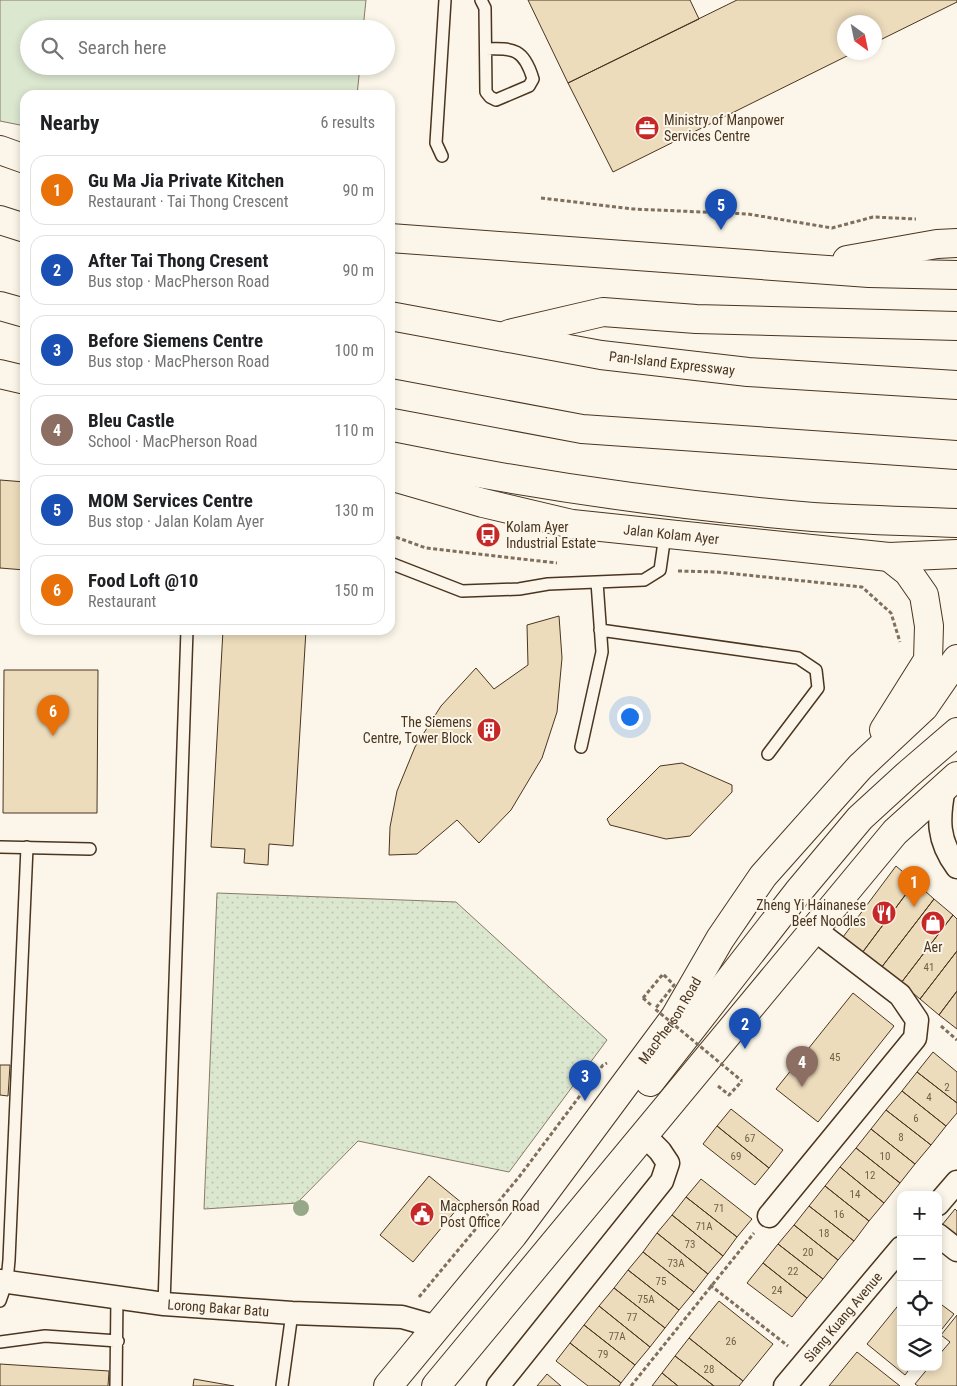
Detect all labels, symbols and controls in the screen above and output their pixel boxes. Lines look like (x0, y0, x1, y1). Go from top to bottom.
north arrow (837, 15, 882, 60)
search box (20, 20, 395, 75)
icon: search (38, 34, 66, 62)
text: Search here (78, 36, 166, 59)
text: Nearby (40, 111, 99, 135)
place label: Ministry of Manpower Services Centre (664, 112, 784, 144)
text: 6 results (320, 113, 375, 132)
office icon: Ministry of Manpower Services Centre (634, 115, 660, 141)
text: Gu Ma Jia Private Kitchen (88, 169, 284, 192)
text: 1 (53, 181, 61, 200)
text: 90 m (342, 181, 374, 200)
pin: 5 (705, 189, 737, 230)
text: Restaurant · Tai Thong Crescent (88, 192, 289, 211)
text: After Tai Thong Cresent (88, 249, 268, 272)
text: 2 (53, 261, 61, 280)
text: 90 m (342, 261, 374, 280)
text: Bus stop · MacPherson Road (88, 272, 269, 291)
text: Before Siemens Centre (88, 329, 263, 352)
text: 3 (53, 341, 61, 360)
text: 100 m (335, 341, 374, 360)
street label: Pan-Island Expressway (608, 348, 736, 378)
text: Bus stop · MacPherson Road (88, 352, 269, 371)
text: Bleu Castle (88, 409, 174, 432)
text: 4 (53, 421, 61, 440)
text: 110 m (335, 421, 374, 440)
text: School · MacPherson Road (88, 432, 257, 451)
text: MOM Services Centre (88, 489, 253, 512)
text: 5 (53, 501, 61, 520)
text: 130 m (335, 501, 374, 520)
text: Bus stop · Jalan Kolam Ayer (88, 512, 264, 531)
place label: Kolam Ayer Industrial Estate (506, 519, 596, 551)
street label: Jalan Kolam Ayer (623, 521, 720, 547)
bus stop icon: Kolam Ayer Industrial Estate (475, 522, 501, 548)
text: Food Loft @10 (88, 569, 198, 592)
text: 6 (53, 581, 61, 600)
text: 150 m (335, 581, 374, 600)
text: Restaurant (88, 592, 156, 611)
pin: 6 (37, 695, 69, 736)
your location (617, 704, 643, 730)
place label: The Siemens Centre, Tower Block (363, 714, 473, 746)
building icon: The Siemens Centre, Tower Block (476, 717, 502, 743)
pin: 1 (898, 866, 930, 907)
place label: Zheng Yi Hainanese Beef Noodles (756, 897, 866, 929)
restaurant icon: Zheng Yi Hainanese Beef Noodles (871, 900, 897, 926)
shop icon: Aer (920, 910, 946, 936)
place label: Aer (924, 939, 942, 955)
house number: 41 (924, 961, 934, 974)
street label: MacPherson Road (635, 974, 704, 1067)
pin: 2 (729, 1008, 761, 1049)
pin: 4 (786, 1046, 818, 1087)
house number: 45 (830, 1051, 840, 1064)
pin: 3 (569, 1060, 601, 1101)
house number: 2 (944, 1081, 950, 1094)
house number: 4 (926, 1091, 932, 1104)
house number: 6 (913, 1112, 919, 1125)
house number: 8 (898, 1131, 904, 1144)
house number: 67 (745, 1132, 755, 1145)
house number: 69 (731, 1150, 741, 1163)
house number: 10 (880, 1150, 890, 1163)
house number: 12 (865, 1169, 875, 1182)
house number: 14 (850, 1188, 861, 1201)
map controls (897, 1191, 942, 1371)
button: + (897, 1191, 942, 1236)
place label: Macpherson Road Post Office (440, 1198, 540, 1230)
public building icon: Macpherson Road Post Office (409, 1201, 435, 1227)
house number: 71 (714, 1202, 724, 1215)
house number: 16 (834, 1208, 844, 1221)
house number: 71A (695, 1220, 713, 1233)
house number: 18 (819, 1227, 829, 1240)
button: − (897, 1236, 942, 1281)
house number: 73 (685, 1238, 695, 1251)
house number: 20 (803, 1246, 813, 1259)
house number: 73A (667, 1257, 685, 1270)
house number: 22 (788, 1265, 798, 1278)
street label: Siang Kuang Avenue (801, 1269, 885, 1365)
house number: 75 (656, 1275, 666, 1288)
button: locate (897, 1281, 942, 1326)
house number: 24 (772, 1284, 783, 1297)
house number: 75A (637, 1293, 655, 1306)
street label: Lorong Bakar Batu (167, 1296, 270, 1319)
house number: 77 (627, 1311, 637, 1324)
button: layers (897, 1326, 942, 1371)
house number: 77A (608, 1330, 626, 1343)
house number: 26 (726, 1335, 736, 1348)
house number: 79 (598, 1348, 608, 1361)
house number: 28 (704, 1363, 714, 1376)

